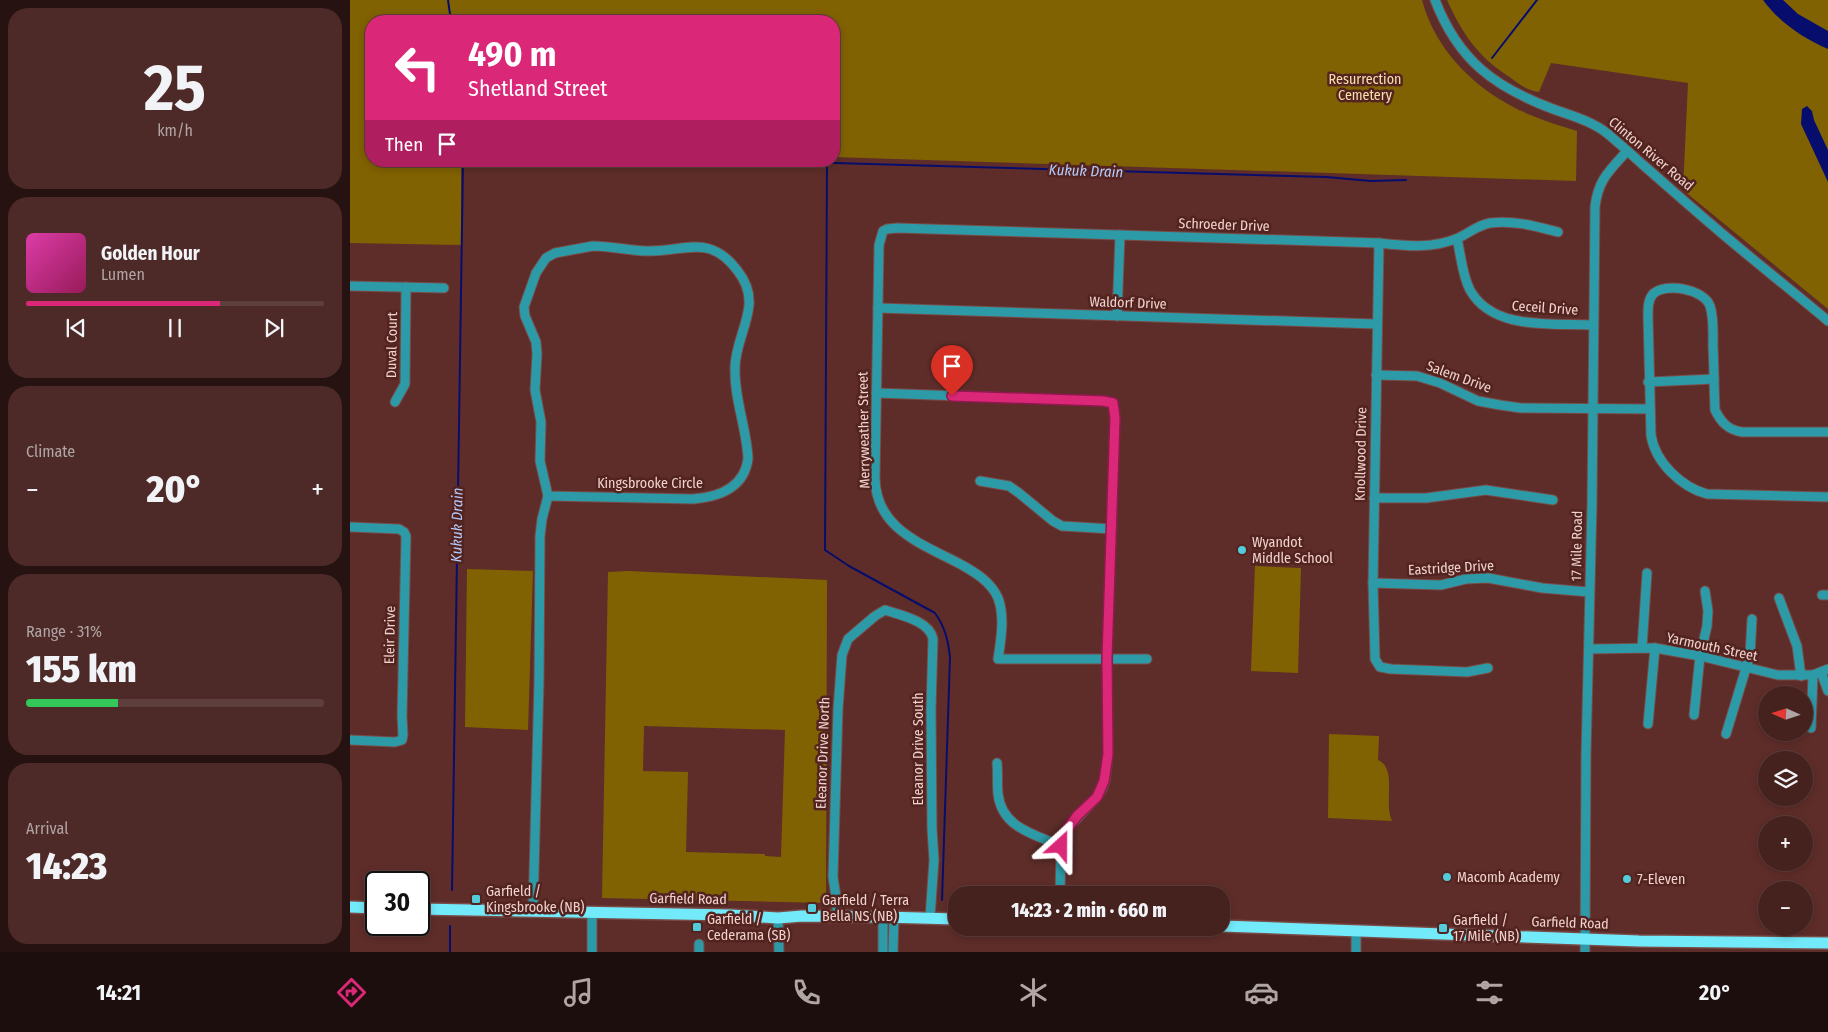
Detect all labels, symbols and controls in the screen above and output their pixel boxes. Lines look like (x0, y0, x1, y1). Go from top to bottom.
text: 490 m (468, 33, 557, 75)
icon: left (385, 35, 450, 100)
text: 25 (144, 49, 206, 127)
park label: Resurrection Cemetery (1329, 71, 1401, 104)
text: Shetland Street (468, 75, 607, 102)
street label: Clinton River Road (1605, 114, 1697, 194)
text: km/h (157, 121, 193, 140)
icon: arrive (433, 130, 461, 158)
text: Then (385, 133, 423, 156)
water label: Kukuk Drain (1048, 161, 1124, 181)
street label: Schroeder Drive (1178, 215, 1270, 235)
text: Golden Hour (101, 242, 200, 265)
text: Lumen (101, 265, 145, 284)
street label: Waldorf Drive (1089, 293, 1167, 313)
street label: Ceceil Drive (1511, 297, 1579, 319)
street label: Duval Court (383, 311, 401, 378)
icon: previous (62, 314, 90, 342)
icon: pause (161, 314, 189, 342)
icon: next (260, 314, 288, 342)
pin (931, 345, 973, 396)
icon: arrive (938, 352, 966, 380)
street label: Salem Drive (1424, 357, 1494, 397)
street label: Merryweather Street (854, 371, 874, 489)
street label: Knollwood Drive (1352, 407, 1370, 501)
text: Climate (26, 442, 75, 461)
text: 20° (147, 466, 203, 512)
text: − (26, 473, 39, 506)
text: + (311, 473, 324, 506)
street label: Kingsbrooke Circle (597, 475, 703, 492)
water label: Kukuk Drain (447, 488, 467, 562)
street label: 17 Mile Road (1568, 510, 1586, 582)
place label: Wyandot Middle School (1252, 534, 1333, 567)
marker: Wyandot Middle School (1236, 544, 1248, 556)
street label: Eastridge Drive (1408, 557, 1494, 579)
street label: Eleir Drive (381, 606, 399, 664)
text: Range · 31% (26, 622, 102, 641)
street label: Yarmouth Street (1665, 629, 1760, 665)
text: 155 km (26, 646, 137, 692)
north arrow (1758, 686, 1812, 741)
map controls (1758, 686, 1813, 936)
street label: Eleanor Drive South (910, 692, 927, 806)
street label: Eleanor Drive North (813, 697, 833, 809)
button: layers (1758, 751, 1813, 806)
button: + (1758, 816, 1813, 871)
text: Arrival (26, 819, 68, 838)
position arrow (1034, 819, 1086, 871)
text: 14:23 (26, 843, 107, 889)
place label: Macomb Academy (1457, 869, 1561, 886)
speed limit sign: 30 (365, 871, 430, 936)
marker: Macomb Academy (1441, 871, 1453, 883)
place label: 7-Eleven (1637, 871, 1685, 888)
marker: 7-Eleven (1621, 873, 1633, 885)
button: − (1758, 881, 1813, 936)
place label: Garfield / Kingsbrooke (NB) (486, 883, 584, 916)
street label: Garfield Road (649, 890, 727, 908)
place label: Garfield / Terra Bella NS (NB) (822, 892, 909, 925)
marker: Garfield / Kingsbrooke (NB) (470, 893, 482, 905)
text: 14:23 · 2 min · 660 m (1011, 899, 1167, 922)
marker: Garfield / Terra Bella NS (NB) (806, 902, 818, 914)
place label: Garfield / Cederama (SB) (707, 911, 790, 944)
place label: Garfield / 17 Mile (NB) (1453, 912, 1519, 945)
street label: Garfield Road (1531, 913, 1609, 933)
marker: Garfield / Cederama (SB) (691, 921, 703, 933)
marker: Garfield / 17 Mile (NB) (1437, 922, 1449, 934)
icon: directions (334, 975, 369, 1010)
icon: music (561, 975, 596, 1010)
icon: phone (789, 975, 824, 1010)
icon: climate (1016, 975, 1051, 1010)
icon: car (1244, 975, 1279, 1010)
icon: filters (1472, 975, 1507, 1010)
text: 14:21 (96, 979, 141, 1006)
text: 20° (1699, 979, 1732, 1006)

